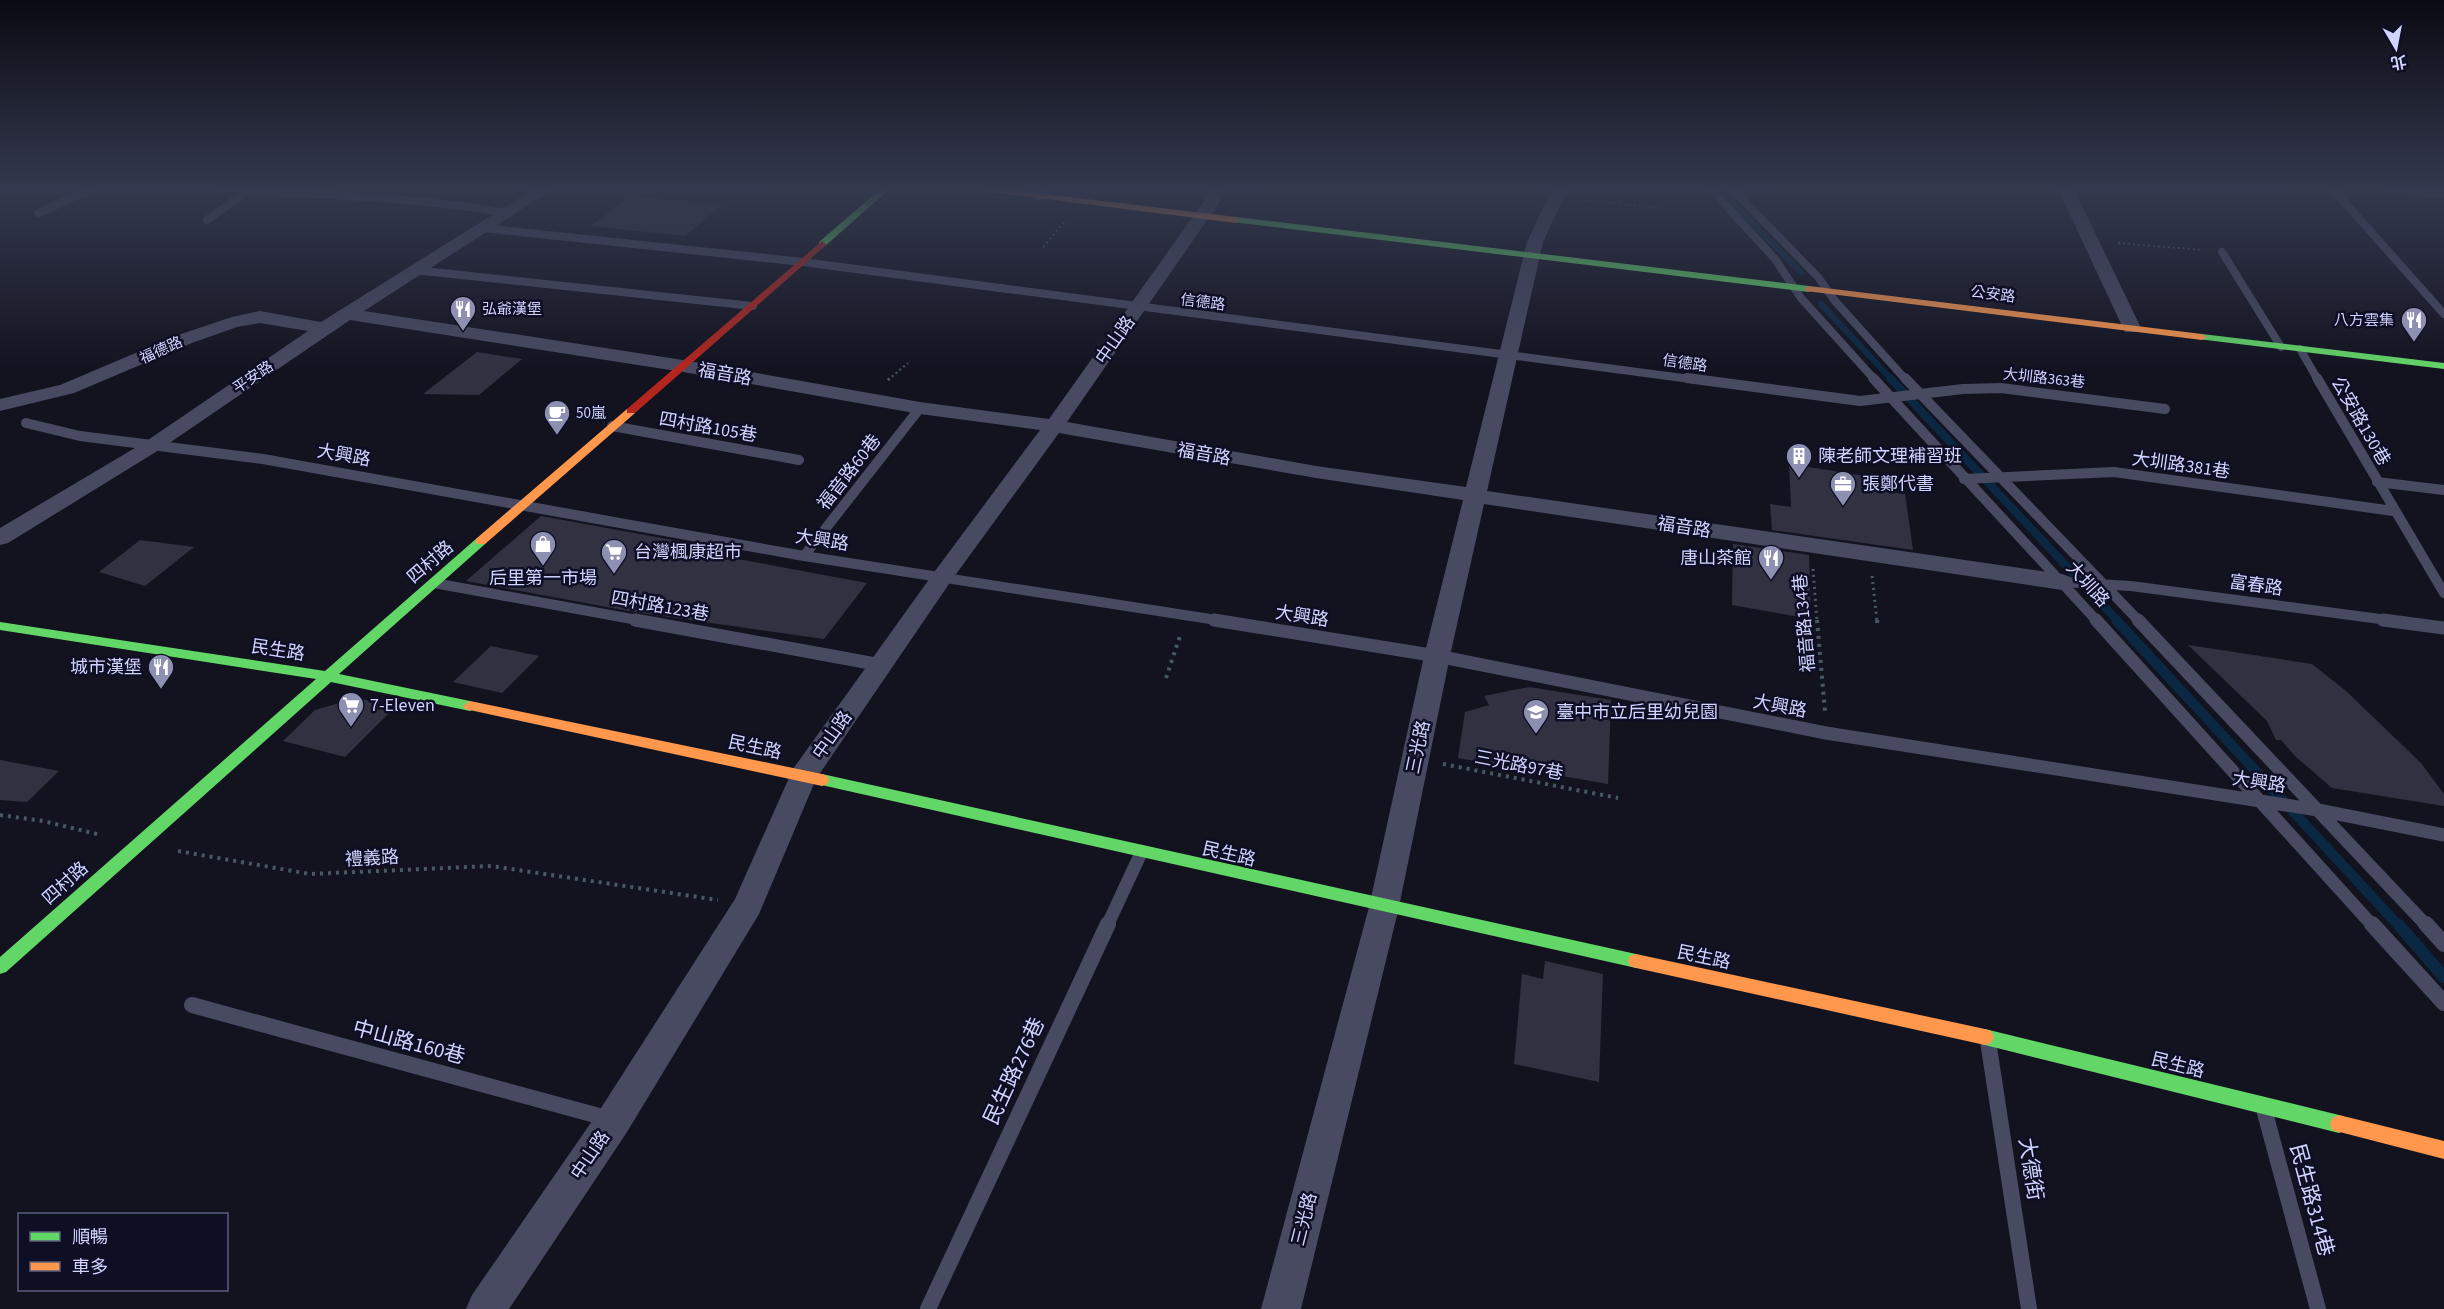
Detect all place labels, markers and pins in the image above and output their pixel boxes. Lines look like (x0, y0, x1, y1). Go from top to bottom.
restaurant icon: 弘爺漢堡 (448, 294, 478, 332)
place label: 弘爺漢堡 (482, 299, 542, 320)
restaurant icon: 八方雲集 (2399, 305, 2429, 343)
place label: 八方雲集 (2334, 310, 2394, 331)
cafe icon: 50嵐 (542, 398, 572, 436)
place label: 50嵐 (576, 403, 606, 424)
building icon: 陳老師文理補習班 (1784, 441, 1814, 479)
place label: 陳老師文理補習班 (1818, 444, 1962, 469)
office icon: 張鄭代書 (1828, 469, 1858, 507)
place label: 張鄭代書 (1862, 472, 1934, 497)
shop icon: 后里第一市場 (528, 529, 558, 567)
supermarket icon: 台灣楓康超市 (599, 537, 629, 575)
place label: 台灣楓康超市 (634, 540, 742, 565)
restaurant icon: 唐山茶館 (1756, 543, 1786, 581)
place label: 唐山茶館 (1680, 546, 1752, 571)
place label: 后里第一市場 (489, 566, 597, 591)
restaurant icon: 城市漢堡 (146, 652, 176, 690)
place label: 城市漢堡 (70, 655, 142, 680)
supermarket icon: 7-Eleven (336, 690, 366, 728)
place label: 7-Eleven (370, 693, 435, 718)
school or university icon: 臺中市立后里幼兒園 (1521, 697, 1551, 735)
place label: 臺中市立后里幼兒園 (1556, 700, 1718, 725)

